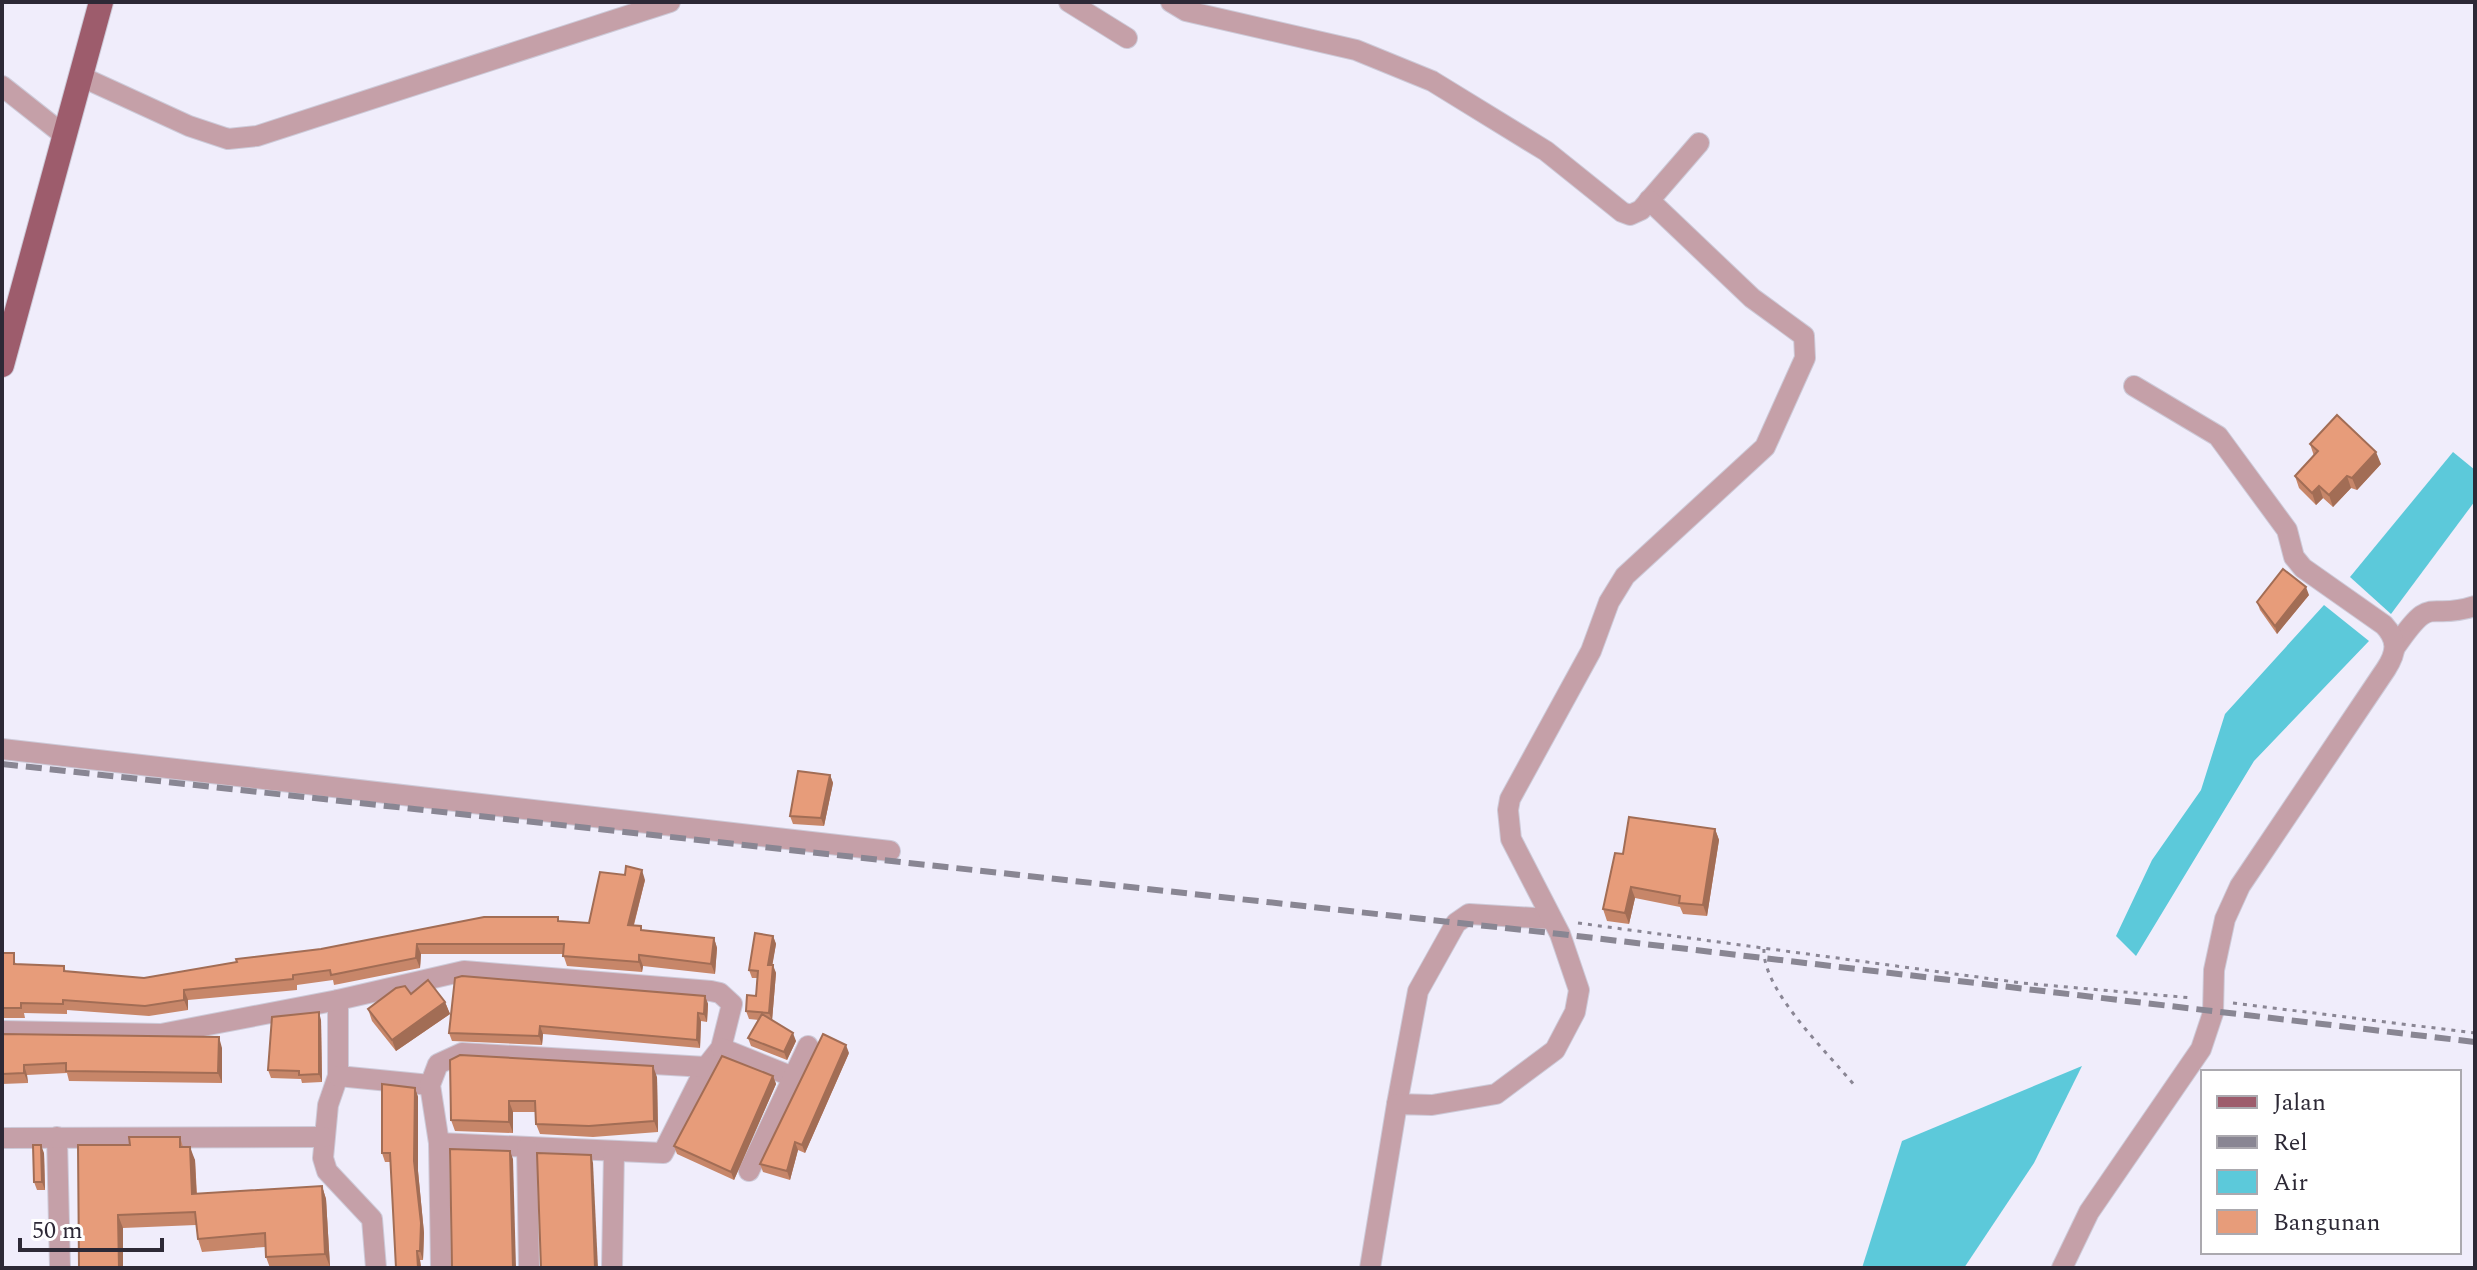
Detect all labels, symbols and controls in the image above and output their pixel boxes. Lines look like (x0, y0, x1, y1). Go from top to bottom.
legend (2201, 1070, 2461, 1254)
text: Jalan (2273, 1085, 2326, 1121)
text: Rel (2273, 1125, 2308, 1161)
text: Air (2273, 1165, 2308, 1201)
scale bar (20, 1202, 162, 1252)
text: Bangunan (2273, 1205, 2381, 1241)
text: 50 m (32, 1213, 83, 1249)

